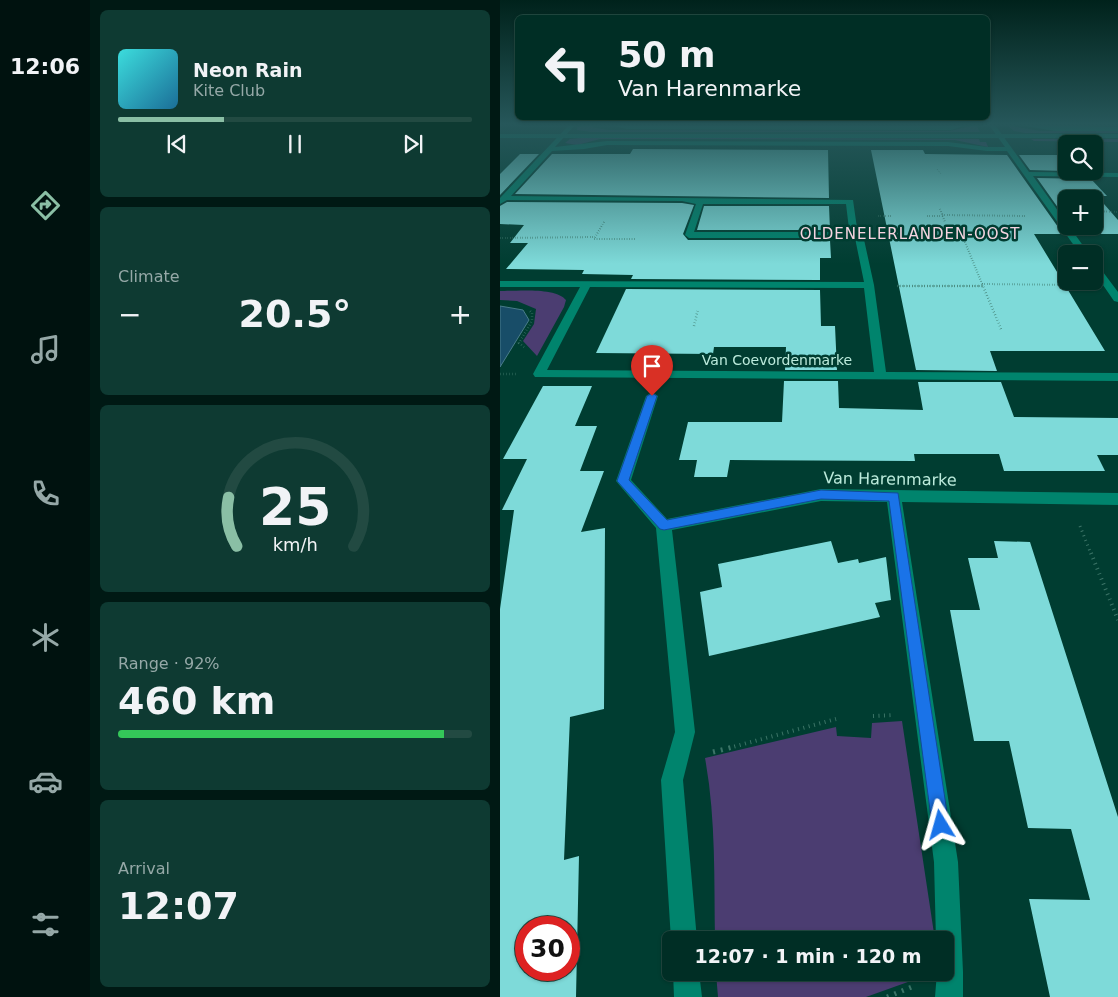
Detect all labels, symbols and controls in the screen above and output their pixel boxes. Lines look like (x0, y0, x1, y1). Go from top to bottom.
icon: left (535, 35, 600, 100)
text: 50 m (618, 35, 715, 75)
text: 12:06 (10, 54, 80, 79)
text: Neon Rain (193, 59, 302, 81)
text: Van Harenmarke (618, 76, 801, 101)
text: Kite Club (193, 81, 265, 100)
icon: previous (163, 130, 191, 158)
icon: pause (281, 130, 309, 158)
icon: next (399, 130, 427, 158)
map controls (1058, 135, 1103, 290)
button: search (1058, 135, 1103, 180)
icon: directions (28, 188, 63, 223)
button: + (1058, 190, 1103, 235)
district label: OLDENELERLANDEN-OOST (800, 225, 1020, 243)
button: − (1058, 245, 1103, 290)
text: Climate (118, 267, 180, 286)
text: 20.5° (239, 292, 351, 336)
text: − (118, 298, 141, 331)
text: + (449, 298, 472, 331)
icon: music (28, 332, 63, 367)
pin (631, 345, 673, 396)
icon: arrive (638, 352, 666, 380)
street label: Van Coevordenmarke (702, 352, 852, 368)
street label: Van Harenmarke (823, 468, 957, 490)
icon: phone (28, 476, 63, 511)
text: 25 (259, 477, 331, 537)
text: km/h (272, 534, 318, 555)
icon: climate (28, 620, 63, 655)
text: Range · 92% (118, 654, 220, 673)
text: 460 km (118, 679, 275, 723)
icon: car (28, 764, 63, 799)
position arrow (914, 798, 966, 850)
text: Arrival (118, 859, 170, 878)
text: 12:07 (118, 884, 239, 928)
icon: filters (28, 907, 63, 942)
speed limit sign: 30 (515, 916, 580, 981)
text: 12:07 · 1 min · 120 m (694, 945, 922, 967)

